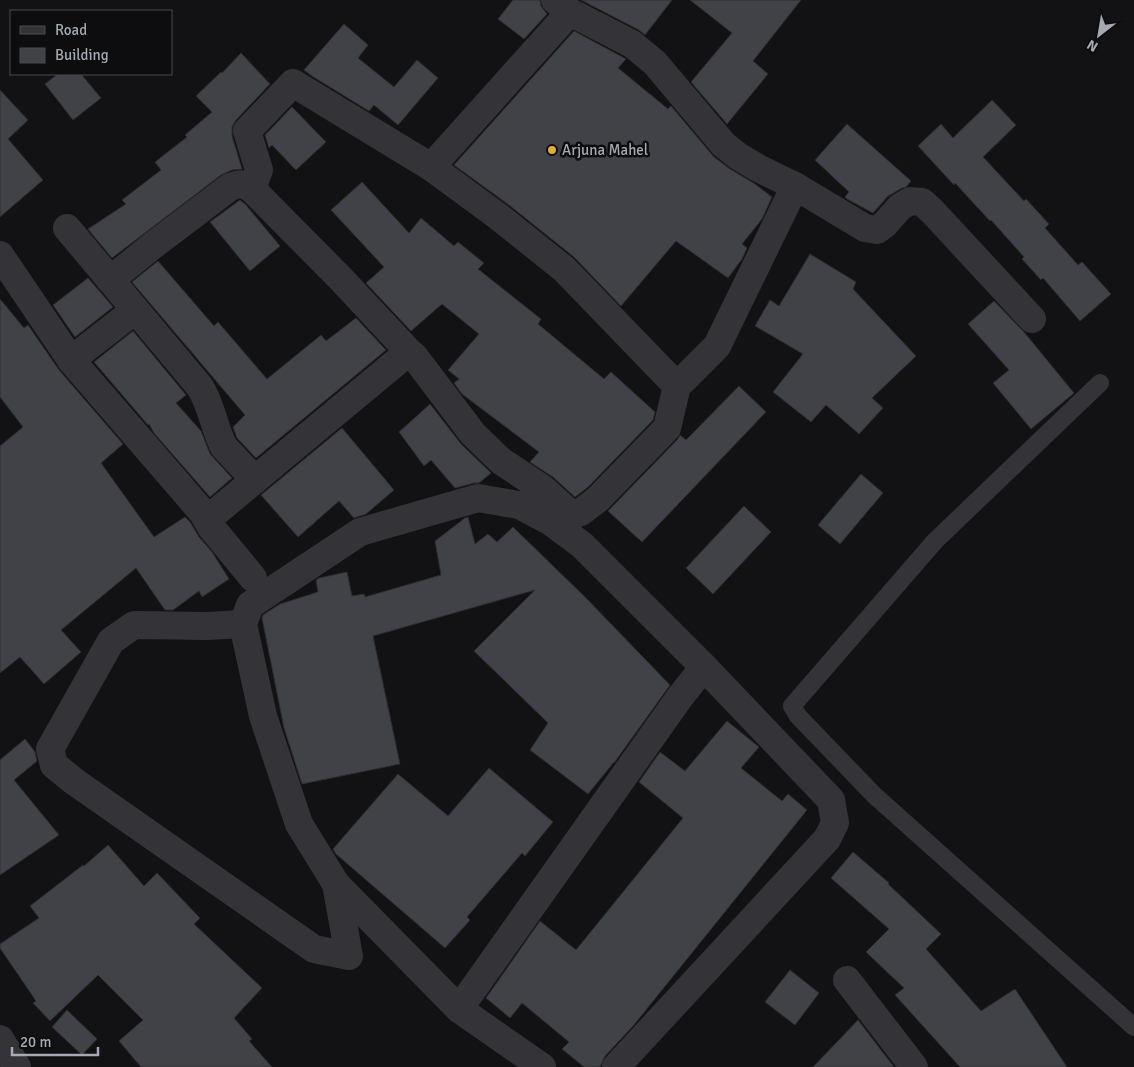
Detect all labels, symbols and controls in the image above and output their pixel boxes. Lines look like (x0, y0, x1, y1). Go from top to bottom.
legend (10, 10, 172, 75)
north arrow (1074, 10, 1124, 60)
text: Road (55, 21, 87, 39)
text: N (1084, 36, 1101, 56)
text: Building (55, 46, 109, 64)
place label: Arjuna Mahel (562, 141, 648, 159)
marker: Arjuna Mahel (546, 144, 558, 156)
scale bar (12, 1024, 99, 1056)
text: 20 m (20, 1033, 51, 1051)

